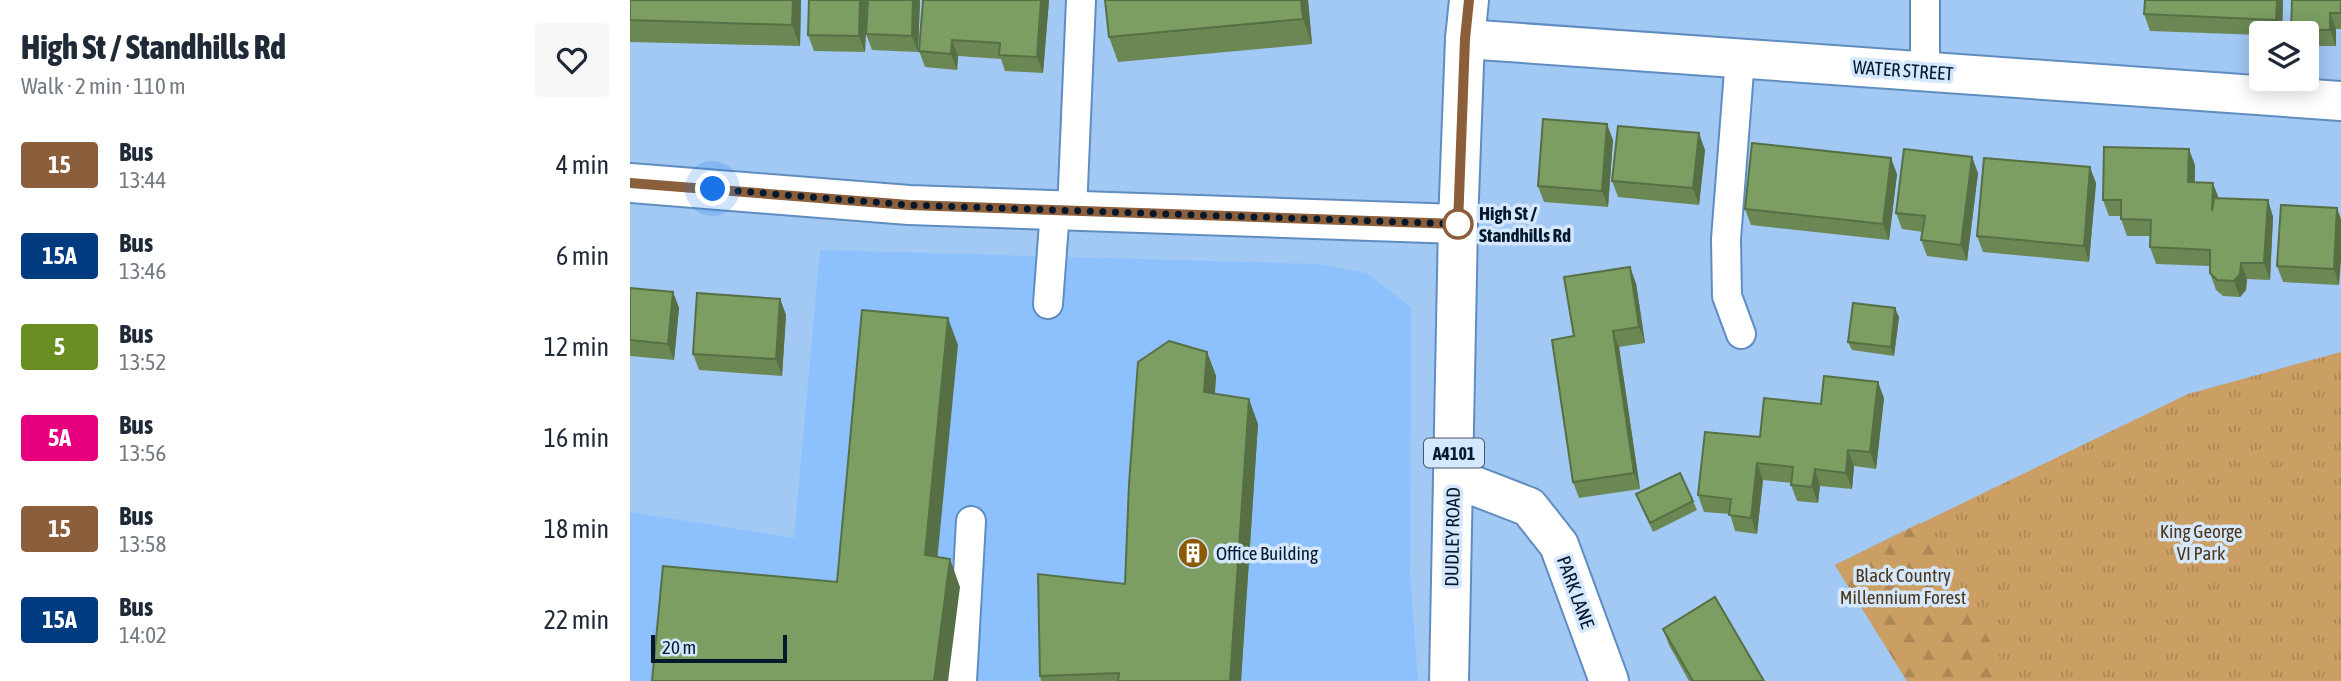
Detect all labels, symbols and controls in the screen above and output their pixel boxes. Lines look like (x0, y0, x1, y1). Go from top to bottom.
map controls (2249, 21, 2319, 91)
button: layers (2249, 21, 2319, 91)
button: heart (535, 23, 609, 97)
text: High St / Standhills Rd (21, 28, 286, 66)
street label: WATER STREET (1852, 56, 1955, 85)
text: Walk · 2 min · 110 m (21, 73, 185, 99)
text: Bus (119, 137, 153, 167)
text: 4 min (556, 150, 609, 180)
text: 15 (48, 151, 71, 178)
text: 13:44 (119, 167, 166, 193)
your location (695, 171, 730, 206)
place label: High St / Standhills Rd (1479, 202, 1571, 246)
marker: High St / Standhills Rd (1443, 209, 1473, 239)
text: Bus (119, 228, 153, 258)
text: 6 min (556, 241, 609, 271)
text: 15A (42, 242, 77, 269)
text: 13:46 (119, 258, 166, 284)
text: Bus (119, 319, 153, 349)
text: 12 min (544, 332, 609, 362)
text: 5 (54, 333, 65, 360)
text: 13:52 (119, 349, 166, 375)
text: Bus (119, 410, 153, 440)
text: 16 min (544, 423, 609, 453)
text: 5A (48, 424, 71, 451)
road number: A4101 (1424, 438, 1484, 467)
text: 13:56 (119, 440, 166, 466)
street label: DUDLEY ROAD (1440, 487, 1464, 587)
text: Bus (119, 501, 153, 531)
text: 18 min (544, 514, 609, 544)
text: 15 (48, 515, 71, 542)
park label: King George VI Park (2160, 520, 2242, 564)
text: 13:58 (119, 531, 166, 557)
building icon: Office Building (1176, 536, 1210, 570)
place label: Office Building (1216, 542, 1319, 564)
street label: PARK LANE (1553, 553, 1599, 631)
park label: Black Country Millennium Forest (1840, 564, 1966, 608)
text: Bus (119, 592, 153, 622)
text: 22 min (544, 605, 609, 635)
text: 15A (42, 606, 77, 633)
text: 14:02 (119, 622, 167, 648)
scale bar (651, 632, 788, 664)
text: 20 m (662, 636, 696, 658)

